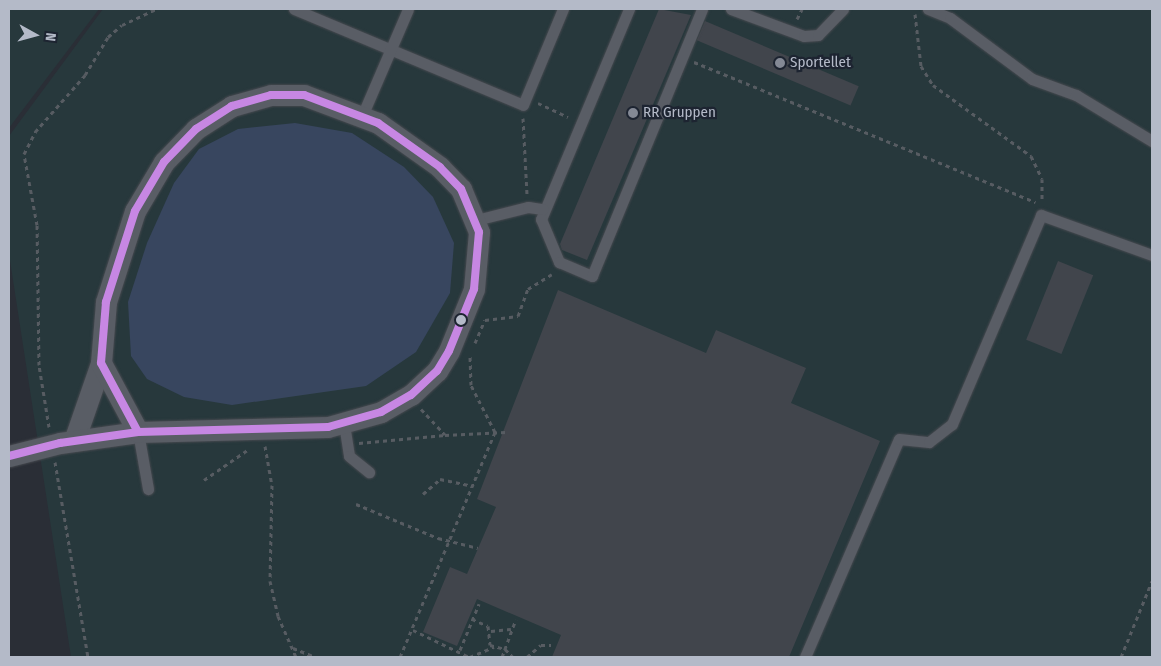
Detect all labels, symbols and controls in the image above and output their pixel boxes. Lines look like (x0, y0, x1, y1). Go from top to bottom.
north arrow (10, 10, 60, 60)
text: N (41, 32, 59, 42)
place label: Sportellet (790, 54, 851, 72)
marker: Sportellet (774, 57, 786, 69)
place label: RR Gruppen (643, 104, 716, 122)
marker: RR Gruppen (627, 107, 639, 119)
unlabelled marker (456, 315, 466, 325)

